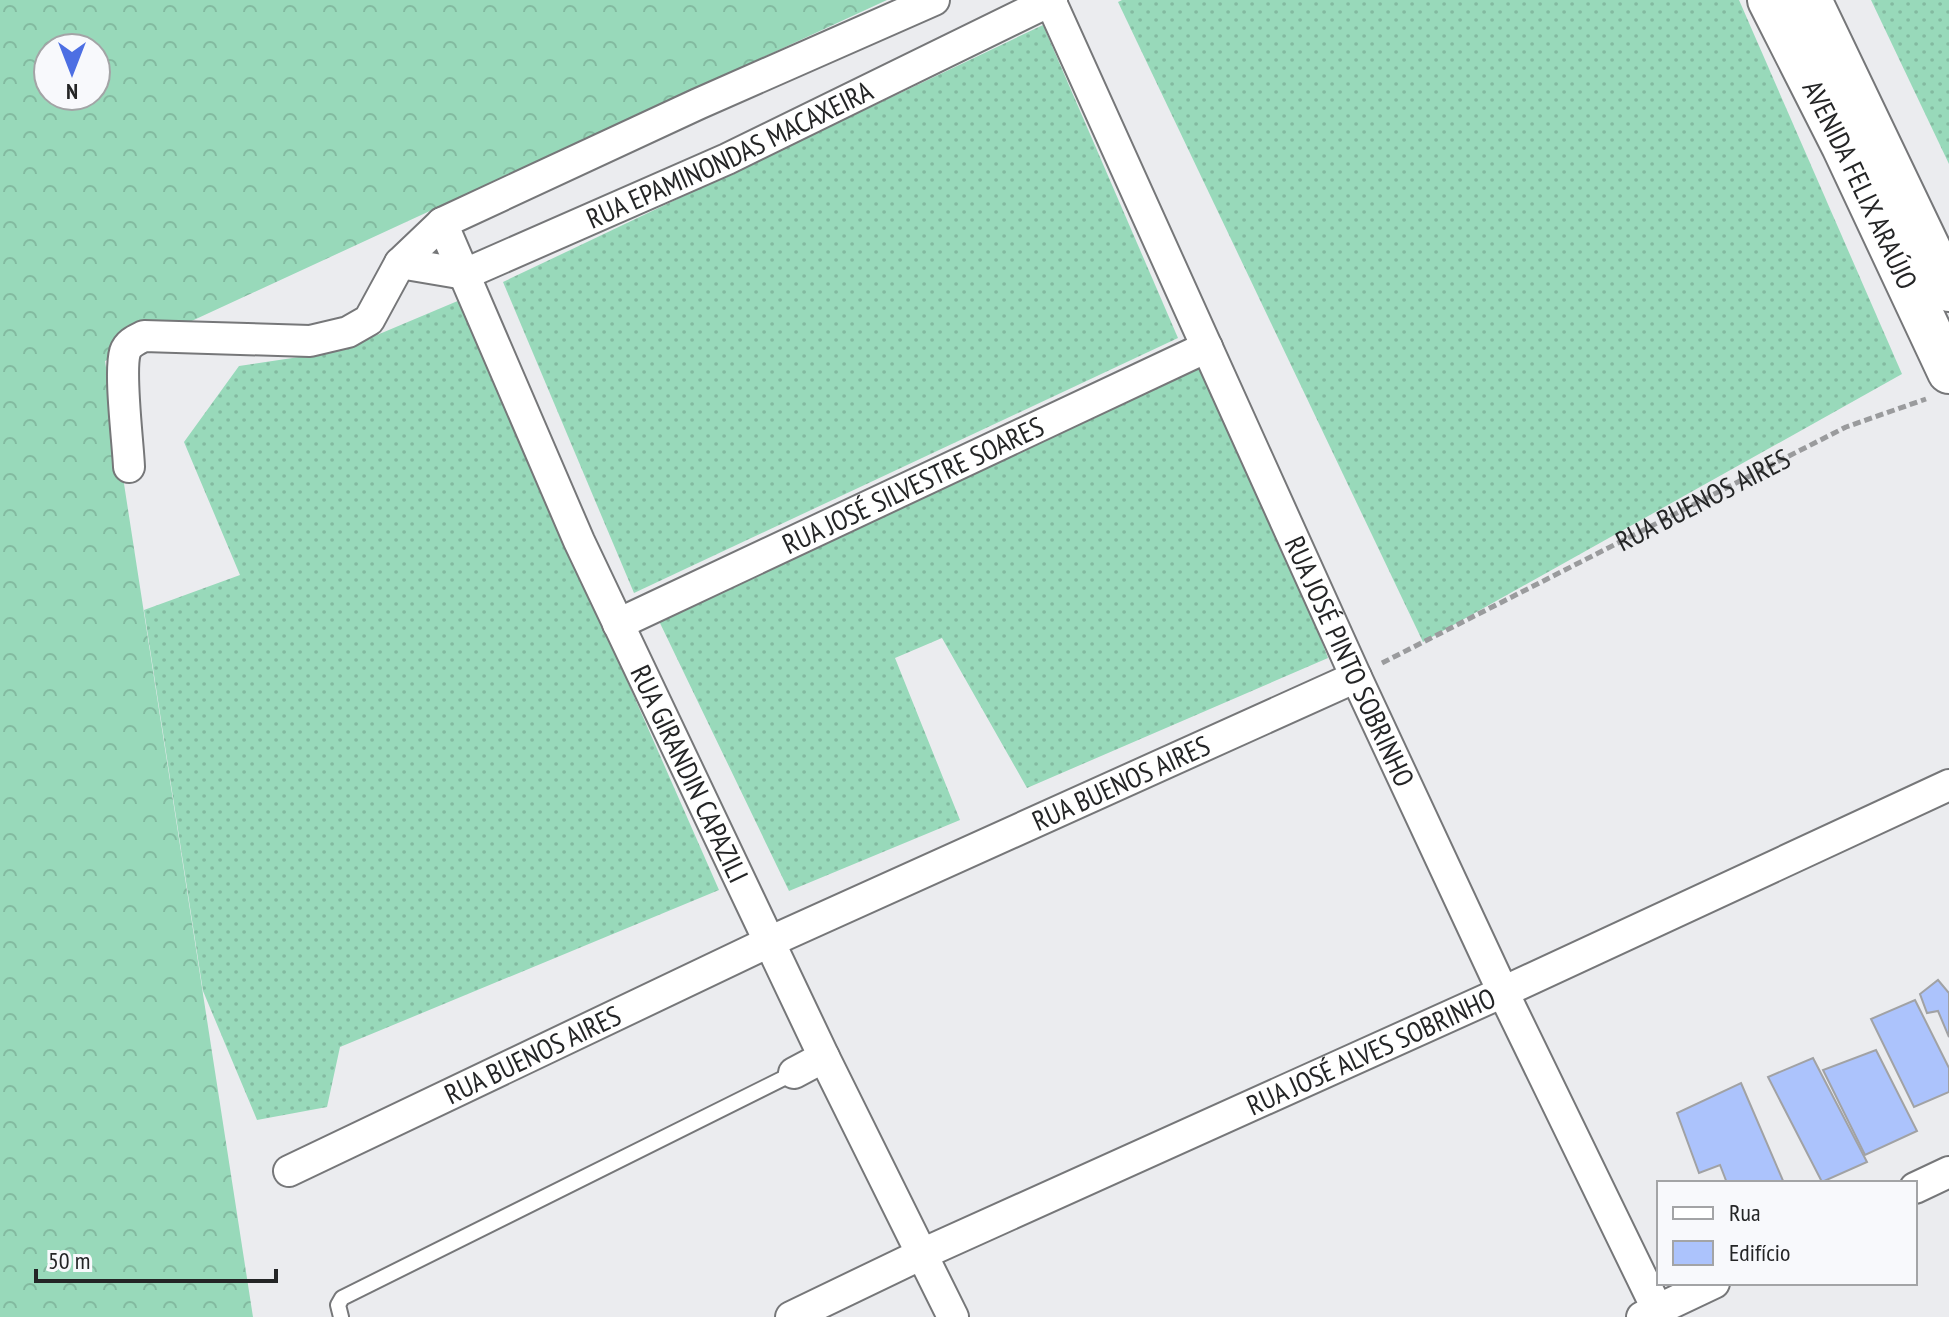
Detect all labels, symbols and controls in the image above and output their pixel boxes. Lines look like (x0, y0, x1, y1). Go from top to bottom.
north arrow (32, 32, 112, 112)
street label: RUA EPAMINONDAS MACAXEIRA (580, 71, 879, 237)
street label: AVENIDA FELIX ARAÚJO (1795, 74, 1926, 295)
text: N (66, 78, 78, 106)
street label: RUA JOSÉ SILVESTRE SOARES (776, 408, 1049, 562)
street label: RUA BUENOS AIRES (1609, 440, 1796, 559)
street label: RUA JOSÉ PINTO SOBRINHO (1277, 530, 1423, 792)
street label: RUA GIRANDIN CAPAZILI (623, 659, 757, 888)
street label: RUA BUENOS AIRES (1026, 726, 1215, 839)
street label: RUA JOSÉ ALVES SOBRINHO (1241, 979, 1501, 1123)
street label: RUA BUENOS AIRES (438, 996, 627, 1112)
legend (1657, 1181, 1917, 1285)
text: Rua (1729, 1197, 1761, 1228)
scale bar (36, 1233, 276, 1283)
text: Edifício (1729, 1237, 1790, 1268)
text: 50 m (48, 1245, 90, 1276)

